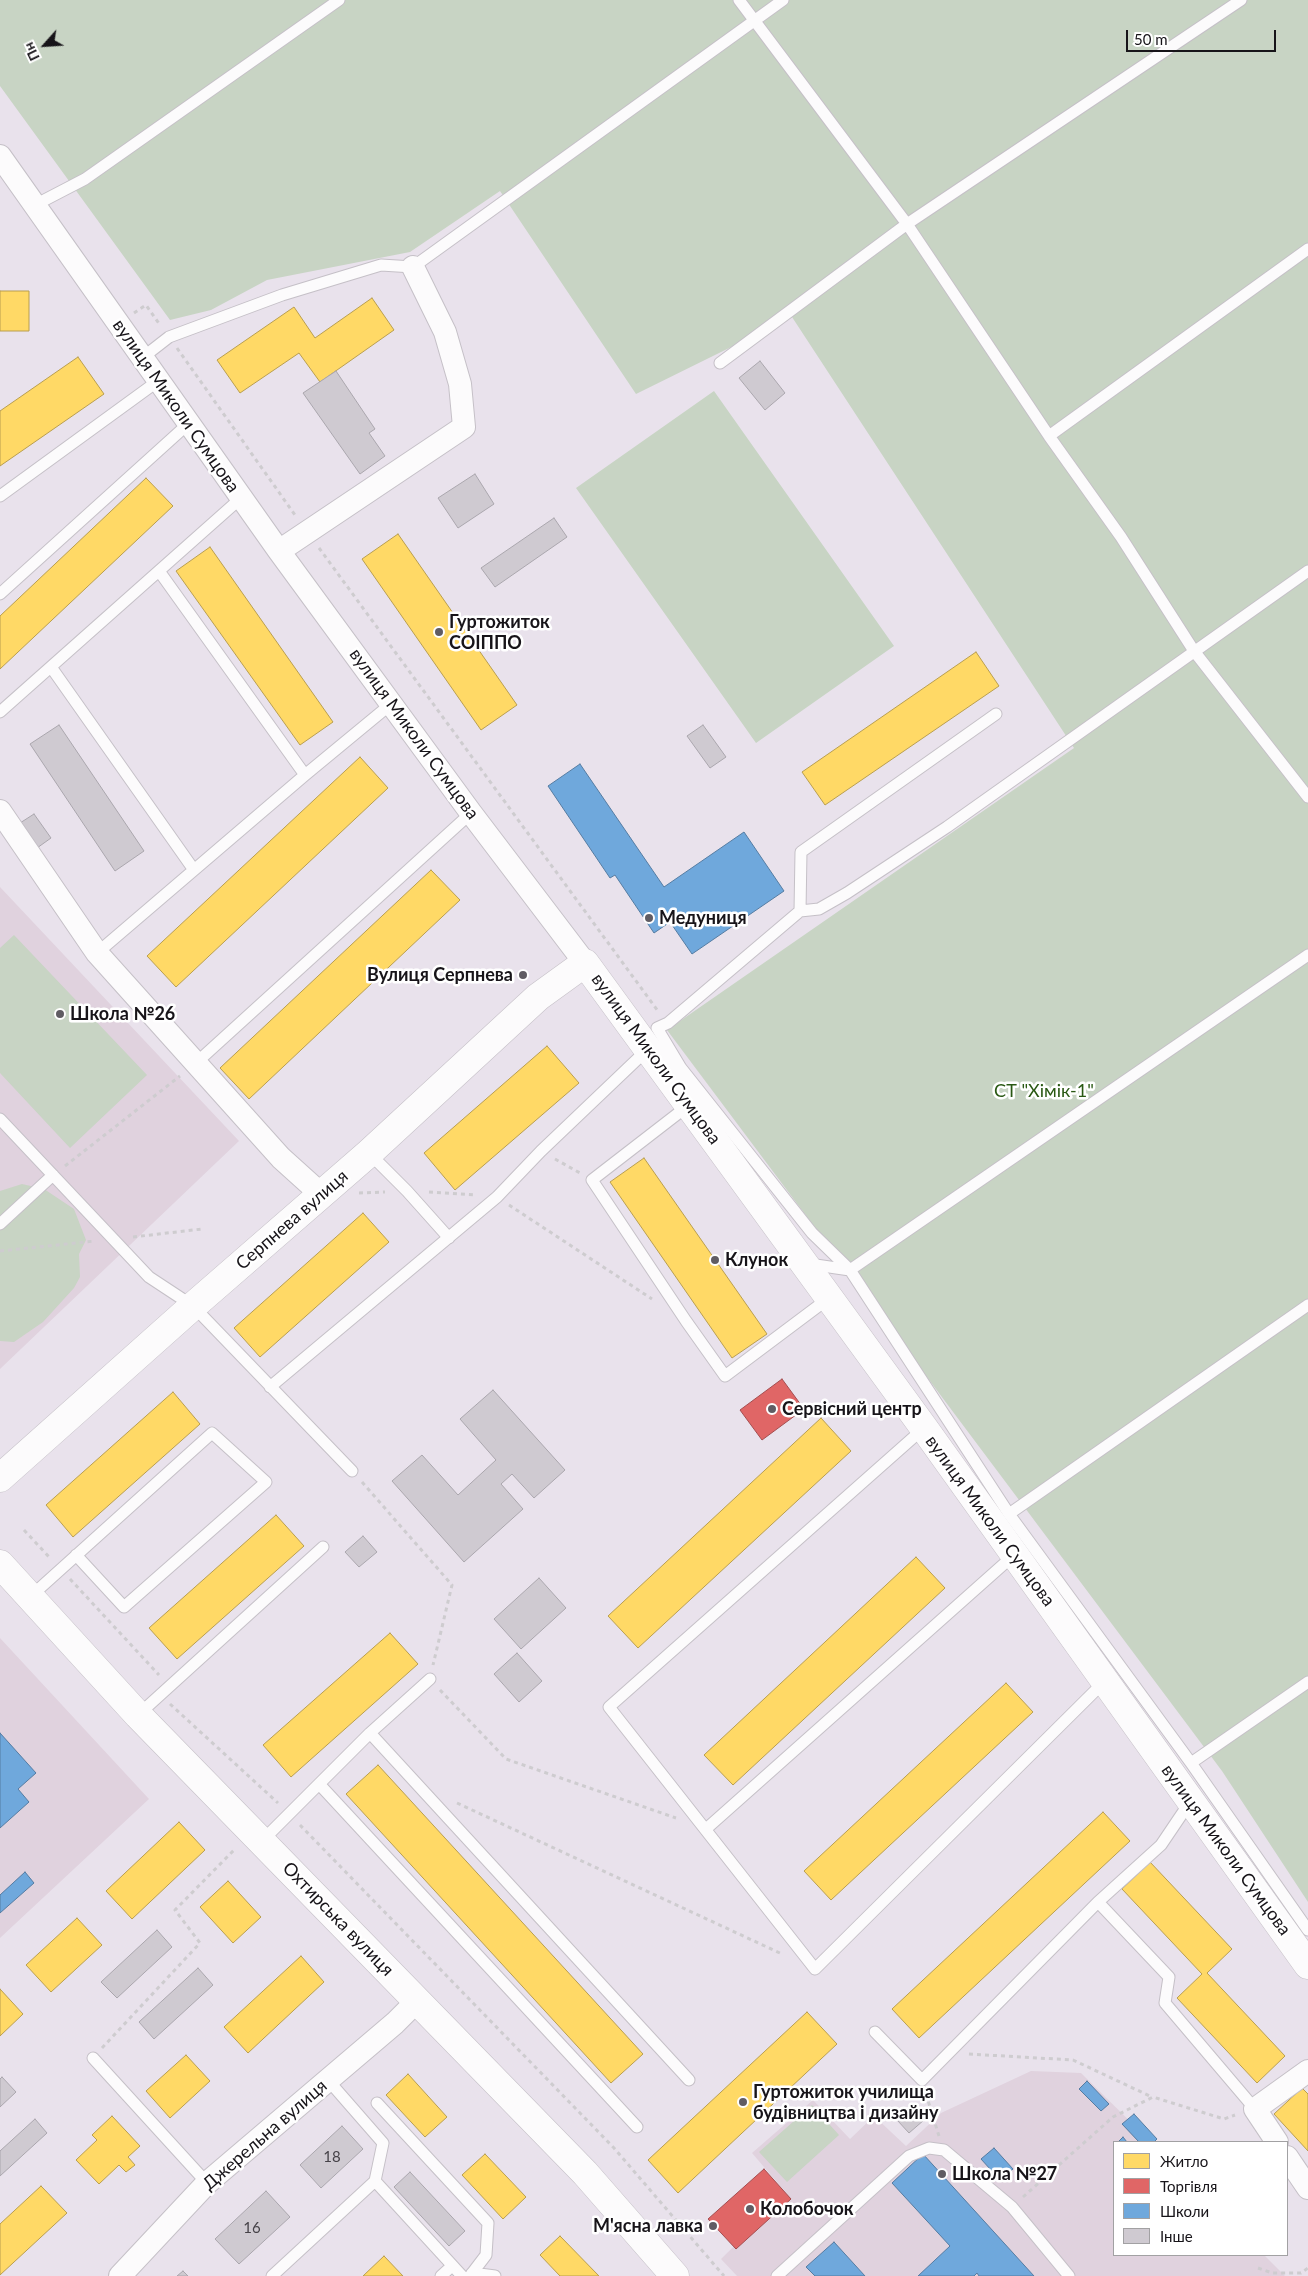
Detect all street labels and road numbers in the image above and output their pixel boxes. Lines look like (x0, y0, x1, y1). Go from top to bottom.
street label: вулиця Миколи Сумцова (108, 315, 244, 497)
street label: вулиця Миколи Сумцова (345, 644, 483, 824)
street label: вулиця Миколи Сумцова (587, 969, 725, 1149)
street label: Серпнева вулиця (232, 1165, 352, 1275)
street label: вулиця Миколи Сумцова (921, 1431, 1059, 1611)
street label: вулиця Миколи Сумцова (1157, 1760, 1295, 1940)
street label: Охтирська вулиця (278, 1857, 398, 1981)
street label: Джерельна вулиця (198, 2075, 332, 2195)

